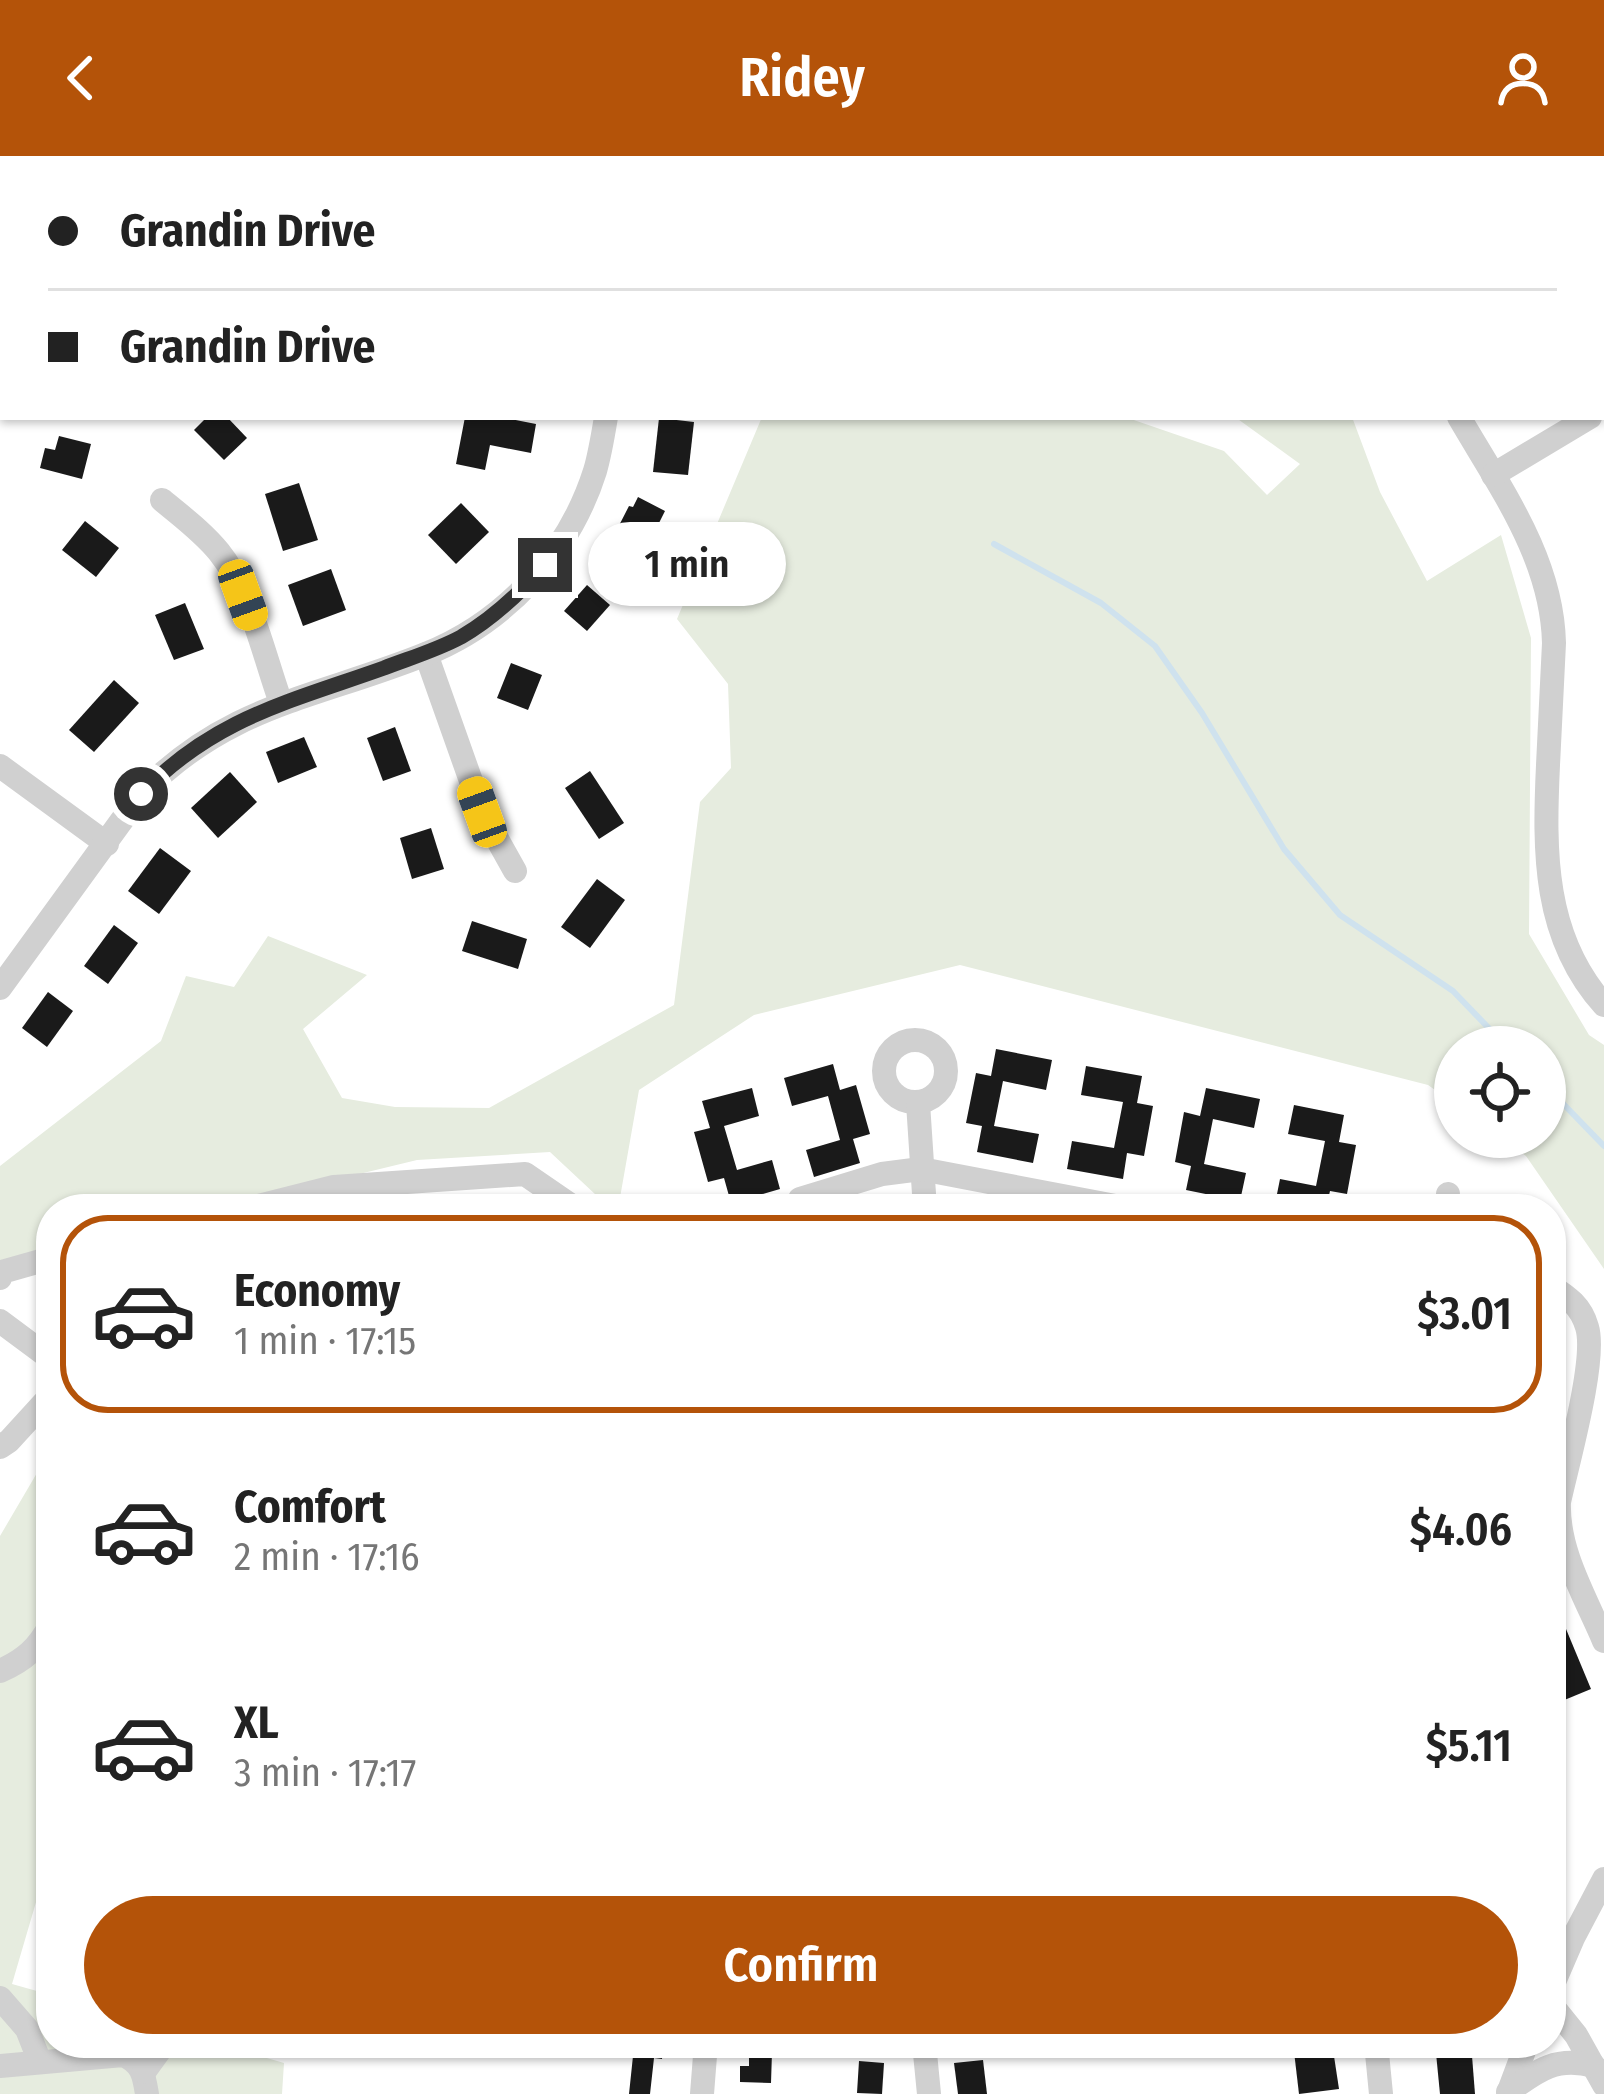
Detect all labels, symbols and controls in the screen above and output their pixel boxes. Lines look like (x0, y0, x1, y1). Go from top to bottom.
icon: back (48, 45, 114, 111)
icon: person (1490, 45, 1556, 111)
text: Ridey (739, 46, 865, 110)
text: Grandin Drive (120, 204, 375, 258)
text: Grandin Drive (120, 320, 375, 374)
callout: 1 min (587, 523, 785, 607)
route end (518, 538, 572, 592)
text: 1 min (645, 541, 729, 587)
car (214, 555, 272, 635)
route start (114, 767, 168, 821)
car (453, 772, 511, 852)
map controls (1434, 1026, 1566, 1158)
button: locate (1434, 1026, 1566, 1158)
icon: car (90, 1260, 198, 1368)
text: Economy (234, 1264, 400, 1318)
text: $3.01 (1417, 1287, 1512, 1341)
text: 1 min · 17:15 (234, 1318, 416, 1364)
icon: car (90, 1476, 198, 1584)
text: Comfort (234, 1480, 386, 1534)
text: $4.06 (1410, 1503, 1512, 1557)
text: 2 min · 17:16 (234, 1534, 420, 1580)
icon: car (90, 1692, 198, 1800)
text: XL (234, 1696, 279, 1750)
text: $5.11 (1426, 1719, 1512, 1773)
text: 3 min · 17:17 (234, 1750, 416, 1796)
button: Confirm (84, 1896, 1518, 2034)

